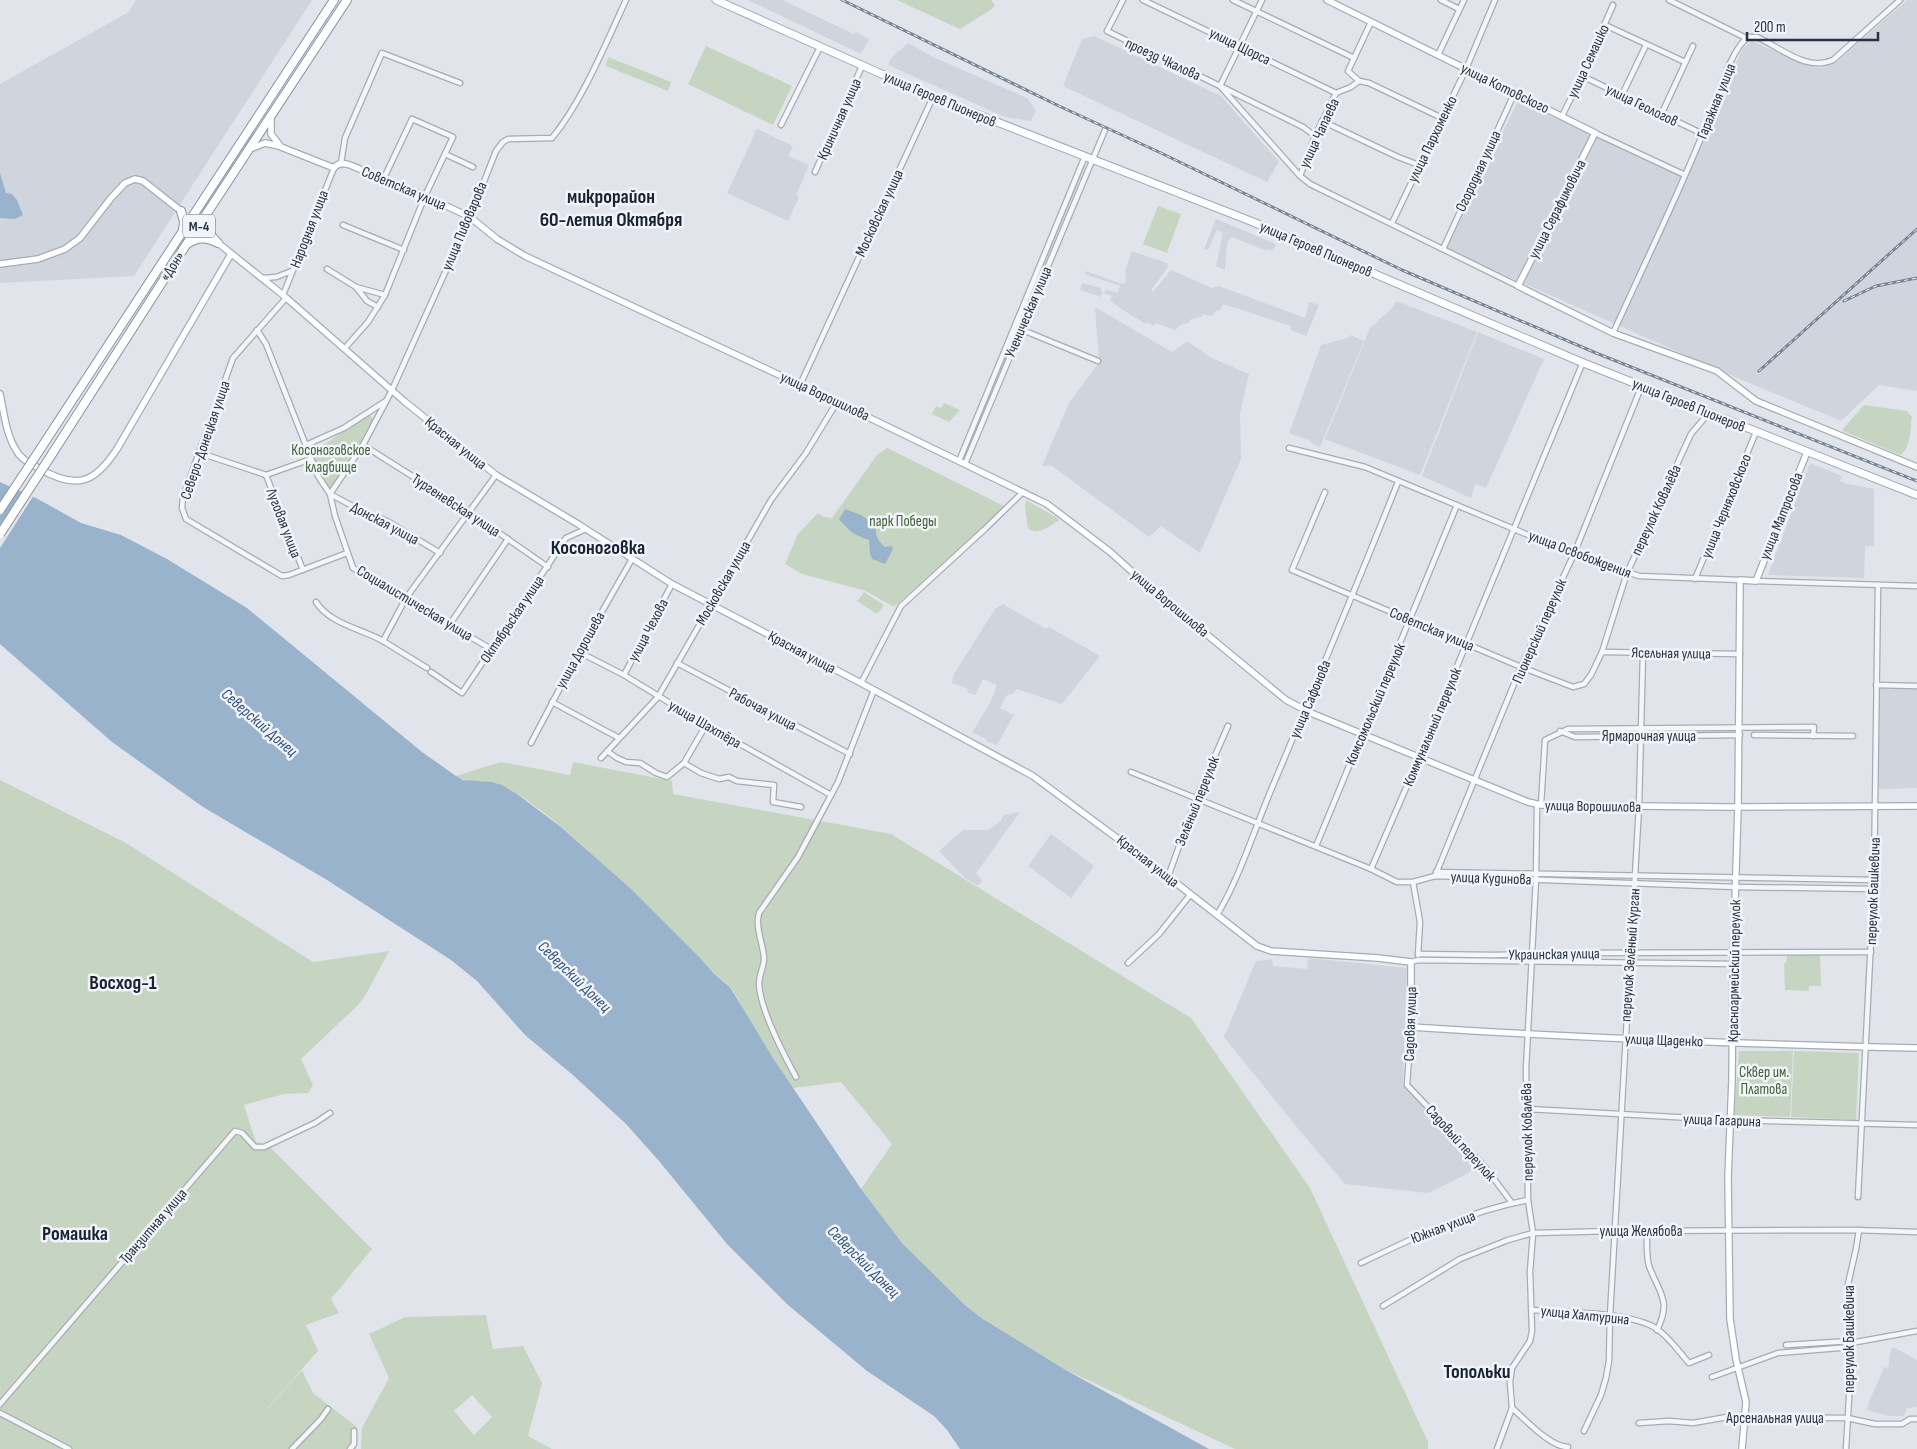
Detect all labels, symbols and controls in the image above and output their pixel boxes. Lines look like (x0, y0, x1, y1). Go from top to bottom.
scale bar (1747, 10, 1878, 42)
text: 200 m (1754, 18, 1786, 37)
street label: улица Семашко (1563, 21, 1614, 101)
street label: улица Щорса (1206, 23, 1274, 70)
street label: проезд Чкалова (1122, 34, 1204, 85)
street label: улица Котовского (1457, 59, 1552, 118)
street label: Гаражная улица (1693, 60, 1740, 142)
street label: улица Героев Пионеров (881, 67, 999, 132)
street label: Криничная улица (813, 75, 866, 163)
street label: улица Геологов (1603, 80, 1681, 131)
street label: улица Пархоменко (1403, 93, 1462, 186)
street label: улица Чапаева (1295, 95, 1344, 171)
street label: Огородная улица (1451, 127, 1506, 215)
street label: улица Серафимовича (1524, 156, 1591, 262)
street label: Советская улица (359, 162, 449, 215)
street label: Московская улица (851, 166, 908, 260)
street label: улица Пивоварова (437, 179, 492, 273)
district label: микрорайон 60-летия Октября (540, 185, 682, 232)
street label: Народная улица (286, 187, 333, 271)
road number: М-4 (183, 215, 215, 238)
street label: улица Героев Пионеров (1257, 217, 1375, 282)
street label: «Дон» (156, 248, 189, 285)
street label: Ученическая улица (1001, 263, 1056, 361)
street label: улица Ворошилова (777, 367, 873, 426)
street label: улица Героев Пионеров (1629, 374, 1748, 437)
street label: Северо-Донецкая улица (176, 378, 235, 502)
street label: Красная улица (421, 413, 491, 474)
park label: Косоноговское кладбище (291, 441, 371, 477)
street label: улица Черняховского (1697, 451, 1756, 561)
street label: переулок Ковалёва (1627, 462, 1686, 559)
street label: Тургеневская улица (408, 470, 504, 541)
street label: улица Матросова (1755, 470, 1808, 563)
street label: Луговая улица (261, 485, 306, 561)
street label: Донская улица (347, 498, 422, 549)
park label: парк Победы (869, 512, 937, 531)
street label: улица Освобождения (1526, 526, 1634, 583)
district label: Косоноговка (551, 536, 645, 560)
street label: Московская улица (692, 538, 755, 629)
street label: Социалистическая улица (353, 561, 476, 646)
street label: улица Ворошилова (1127, 565, 1213, 642)
street label: Октябрьская улица (476, 572, 549, 667)
street label: Пионерский переулок (1508, 576, 1571, 687)
street label: улица Чехова (624, 595, 673, 665)
street label: Советская улица (1387, 603, 1477, 656)
street label: улица Дорошева (552, 608, 609, 692)
street label: Красная улица (765, 627, 839, 678)
street label: Комсомольский переулок (1341, 640, 1410, 768)
street label: Ясельная улица (1631, 643, 1711, 664)
street label: улица Сафонова (1285, 657, 1336, 741)
street label: Коммунальный переулок (1399, 665, 1466, 790)
street label: Рабочая улица (726, 684, 800, 735)
water label: Северский Донец (217, 685, 301, 761)
street label: улица Шахтёра (665, 696, 745, 753)
street label: Ярмарочная улица (1602, 727, 1696, 746)
street label: Зелёный переулок (1171, 753, 1224, 849)
street label: улица Ворошилова (1545, 796, 1642, 817)
street label: Красная улица (1113, 831, 1183, 892)
street label: переулок Башкевича (1862, 837, 1885, 945)
street label: улица Кудинова (1450, 868, 1532, 889)
street label: переулок Зелёный Курган (1616, 888, 1645, 1022)
street label: Красноармейский переулок (1724, 899, 1745, 1043)
water label: Северский Донец (533, 938, 615, 1017)
street label: Украинская улица (1508, 944, 1600, 965)
district label: Восход-1 (89, 971, 157, 995)
street label: Садовая улица (1400, 986, 1421, 1062)
street label: улица Щаденко (1625, 1030, 1703, 1051)
park label: Сквер им. Платова (1739, 1063, 1789, 1099)
street label: переулок Ковалёва (1517, 1083, 1538, 1181)
street label: Садовый переулок (1421, 1101, 1500, 1186)
street label: улица Гагарина (1683, 1110, 1761, 1131)
street label: Транзитная улица (115, 1184, 192, 1268)
street label: Южная улица (1408, 1206, 1478, 1248)
district label: Ромашка (42, 1222, 108, 1246)
water label: Северский Донец (823, 1222, 903, 1302)
street label: улица Желябова (1599, 1222, 1683, 1241)
street label: переулок Башкевича (1840, 1285, 1859, 1393)
street label: улица Халтурина (1540, 1301, 1630, 1330)
district label: Топольки (1443, 1360, 1511, 1384)
street label: Арсенальная улица (1725, 1409, 1824, 1428)

